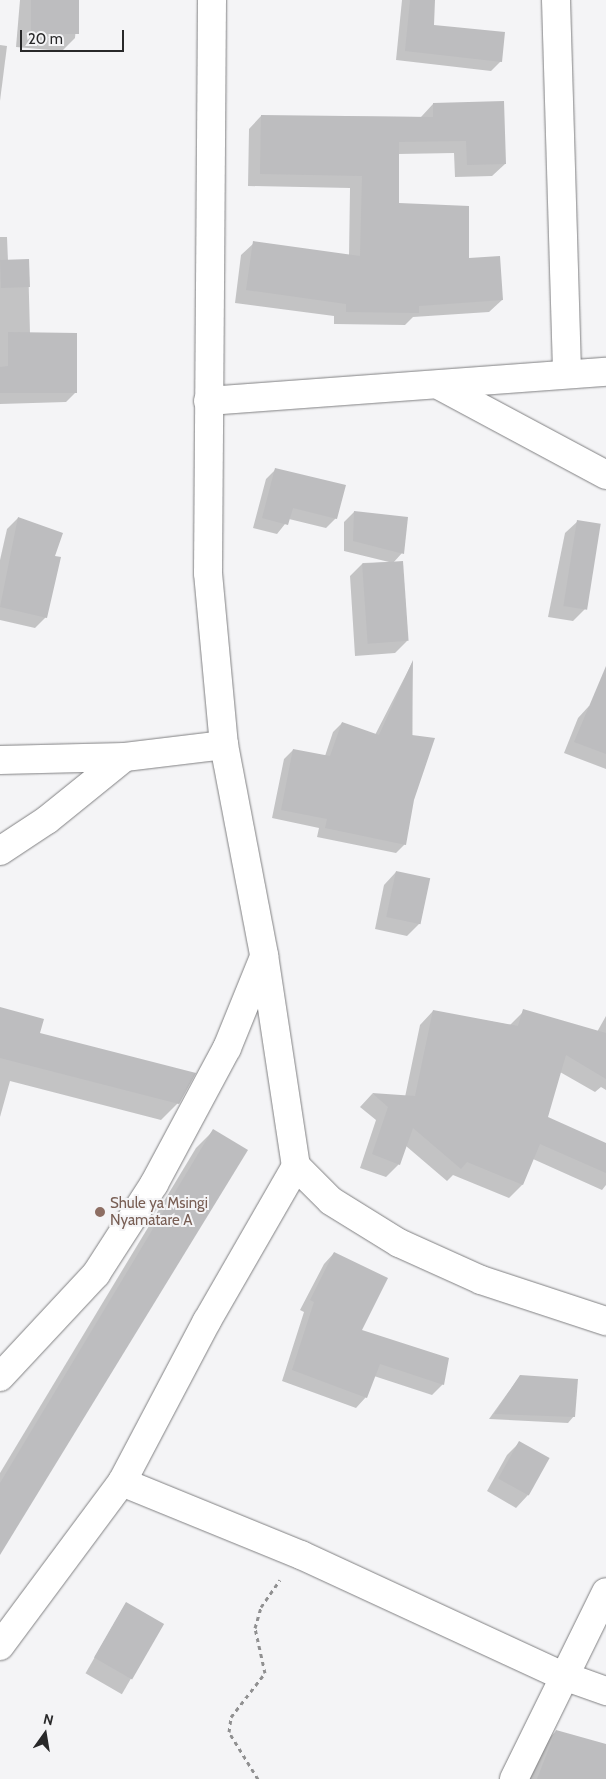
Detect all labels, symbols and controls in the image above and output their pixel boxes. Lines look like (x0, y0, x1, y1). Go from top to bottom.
scale bar (22, 20, 126, 52)
text: 20 m (28, 30, 63, 48)
place label: Shule ya Msingi Nyamatare A (110, 1194, 208, 1229)
marker: Shule ya Msingi Nyamatare A (94, 1206, 106, 1218)
north arrow (20, 1709, 70, 1759)
text: N (42, 1710, 55, 1729)

